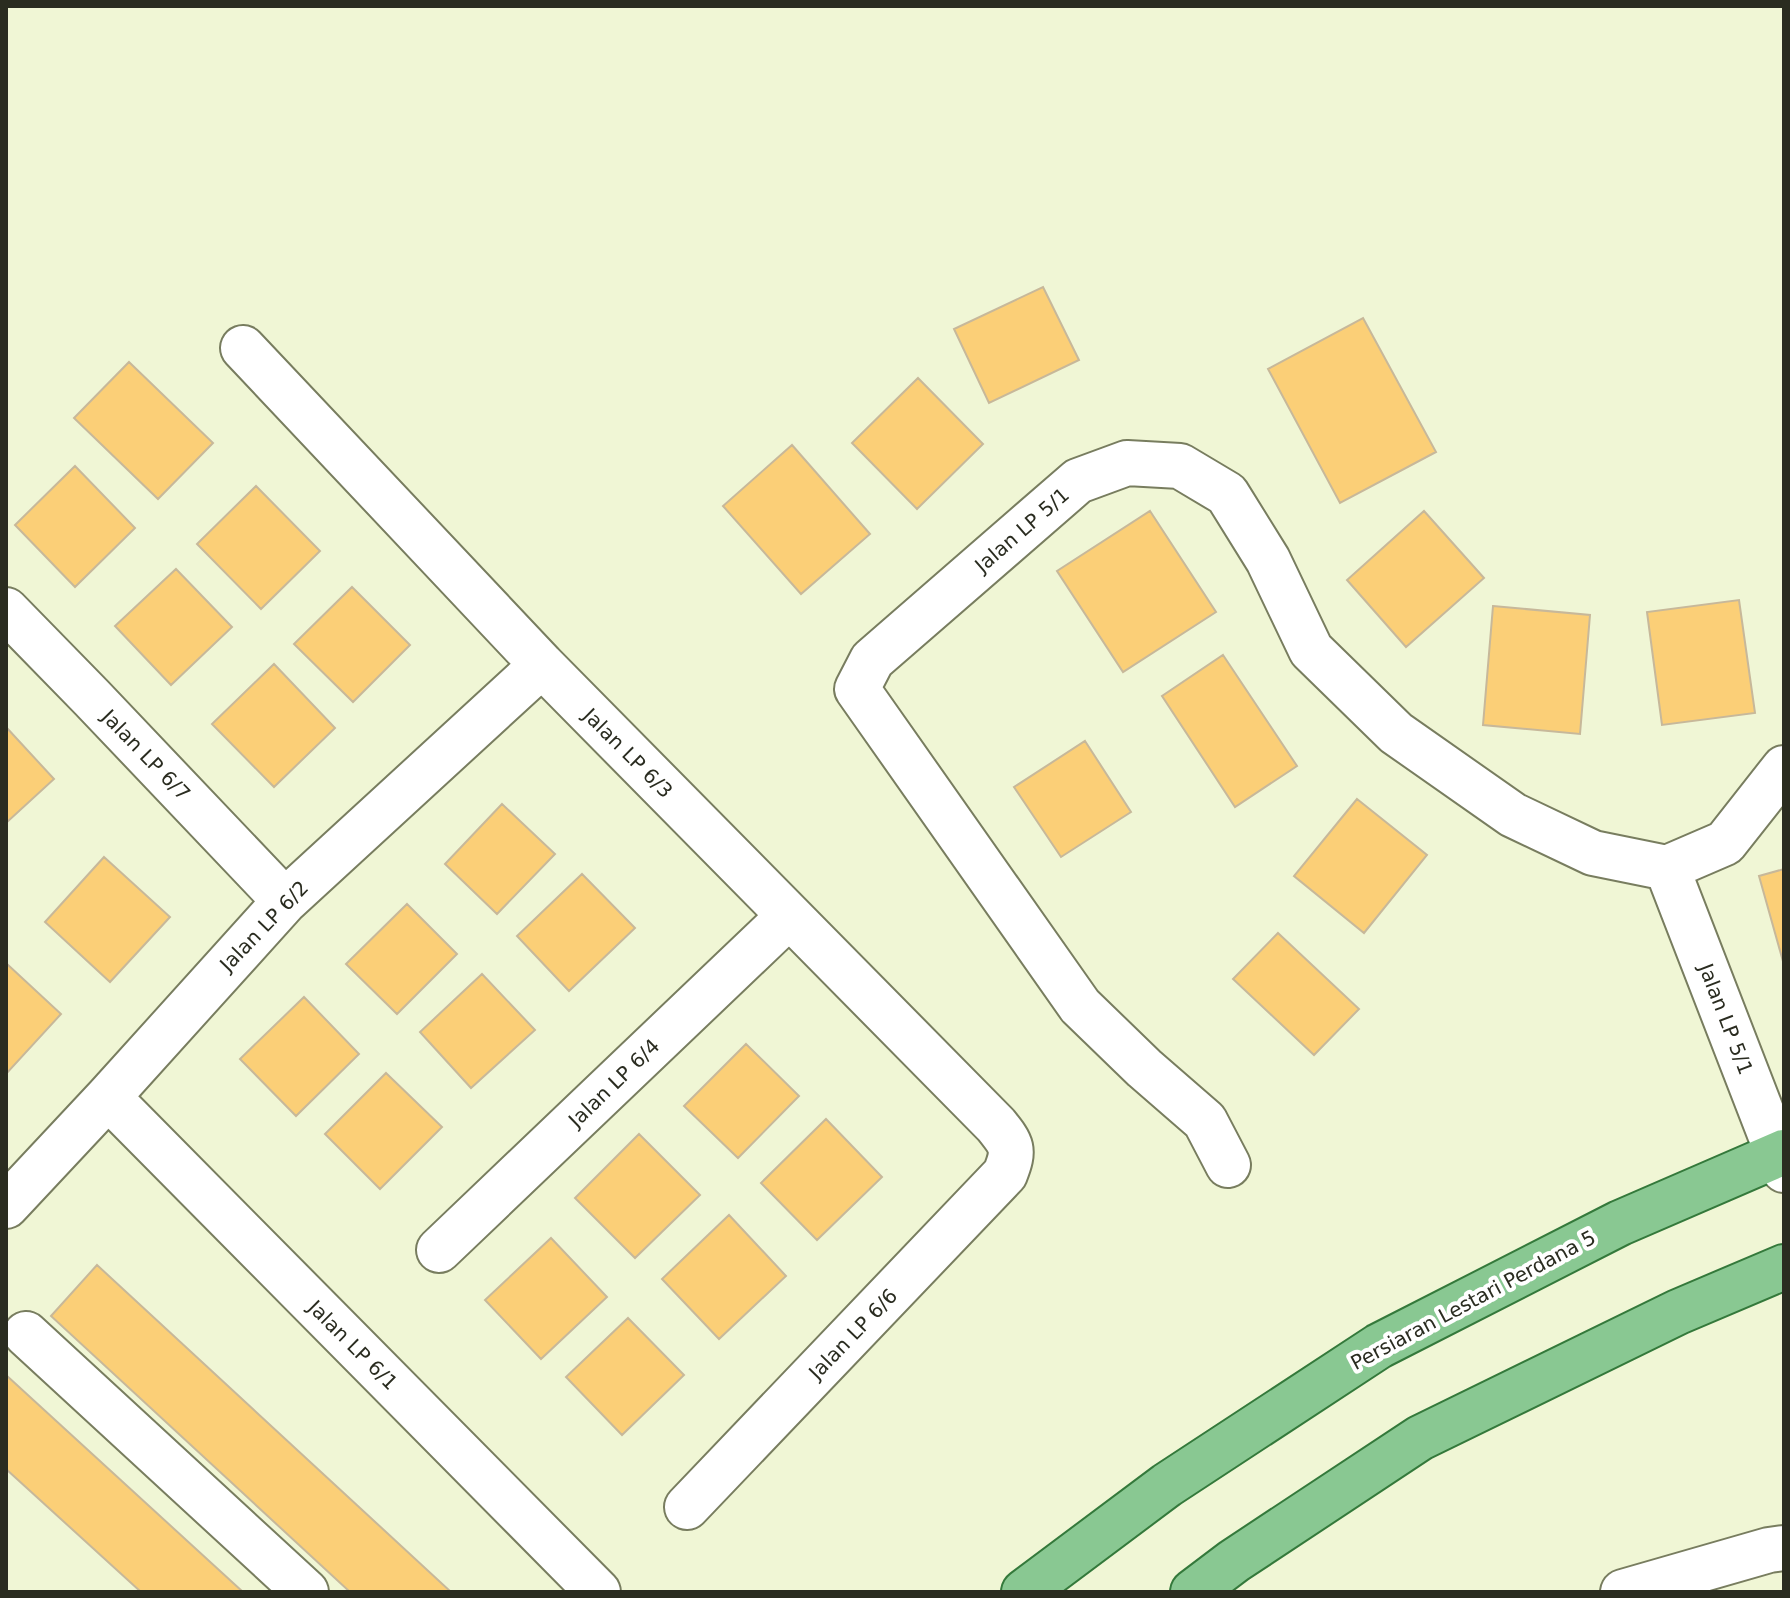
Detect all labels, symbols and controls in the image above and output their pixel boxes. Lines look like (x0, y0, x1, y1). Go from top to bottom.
street label: Jalan LP 5/1 (969, 483, 1074, 579)
street label: Jalan LP 6/3 (577, 702, 678, 803)
street label: Jalan LP 6/7 (95, 703, 195, 805)
street label: Jalan LP 6/2 (213, 876, 313, 978)
street label: Jalan LP 5/1 (1693, 958, 1758, 1078)
street label: Jalan LP 6/4 (562, 1034, 664, 1134)
street label: Persiaran Lestari Perdana 5 (1346, 1225, 1600, 1375)
street label: Jalan LP 6/6 (802, 1284, 902, 1386)
street label: Jalan LP 6/1 (302, 1294, 403, 1395)

